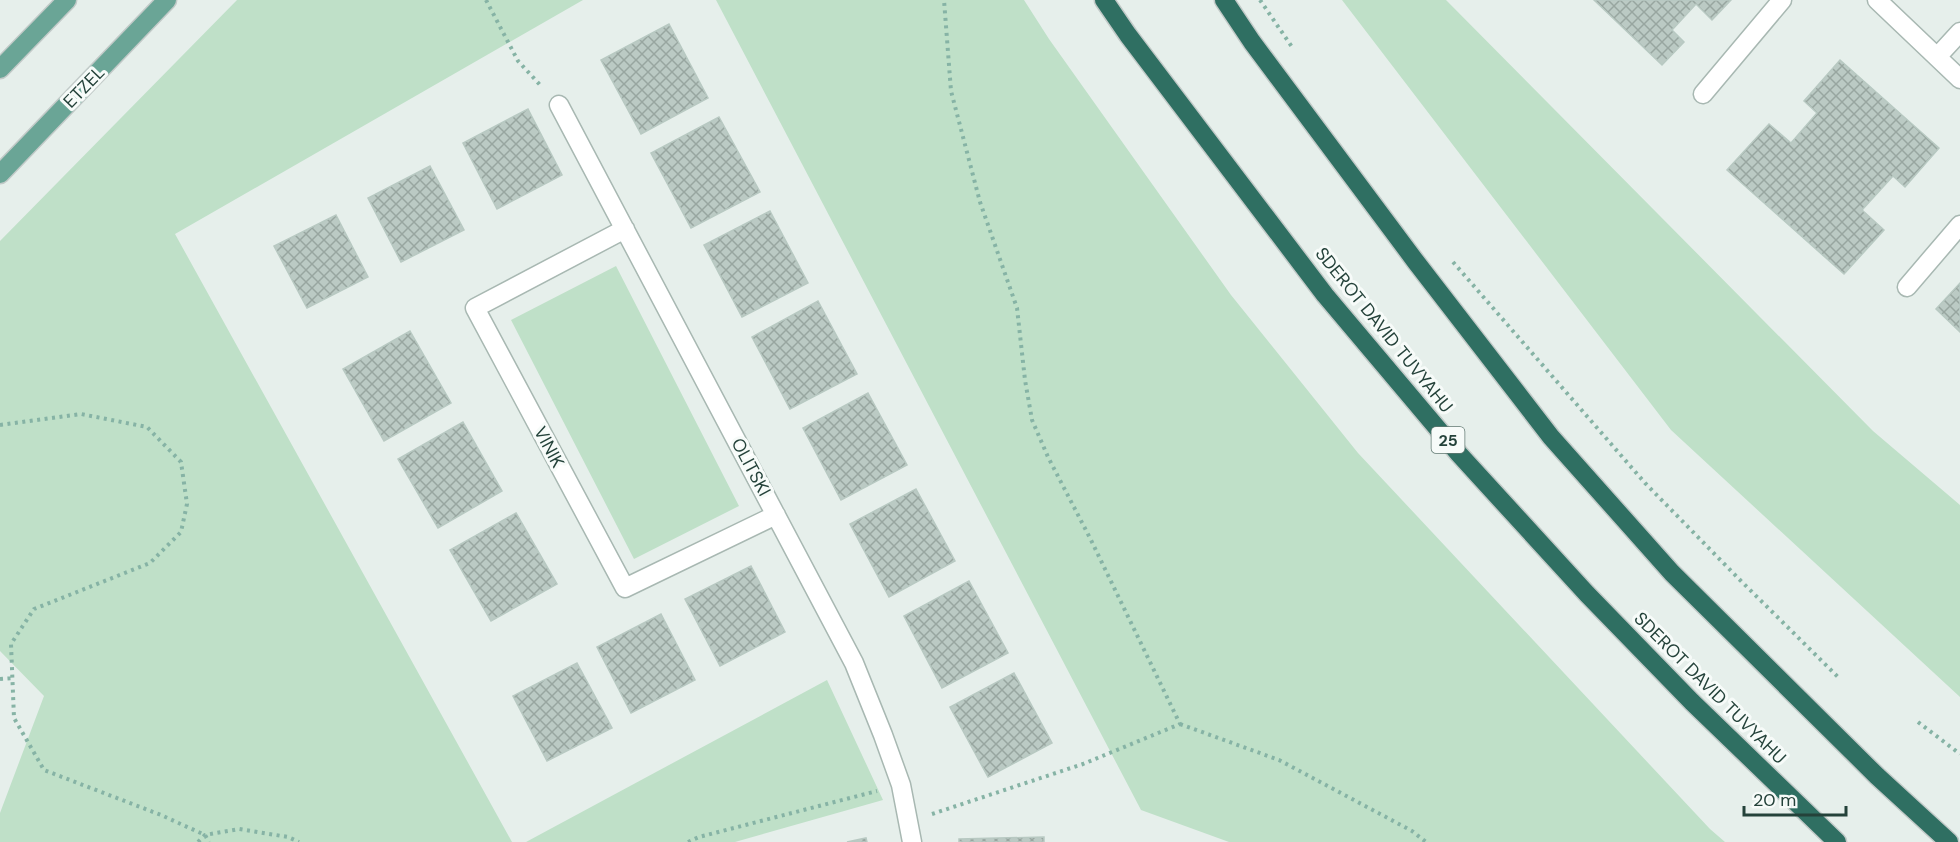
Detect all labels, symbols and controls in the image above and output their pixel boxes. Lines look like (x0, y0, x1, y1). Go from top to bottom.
street label: ETZEL (58, 61, 110, 113)
street label: SDEROT DAVID TUVYAHU (1310, 242, 1458, 418)
street label: VINIK (528, 422, 570, 472)
road number: 25 (1432, 427, 1464, 453)
street label: OLITSKI (726, 434, 776, 500)
street label: SDEROT DAVID TUVYAHU (1629, 607, 1791, 769)
scale bar (1744, 779, 1846, 817)
text: 20 m (1753, 788, 1796, 812)

